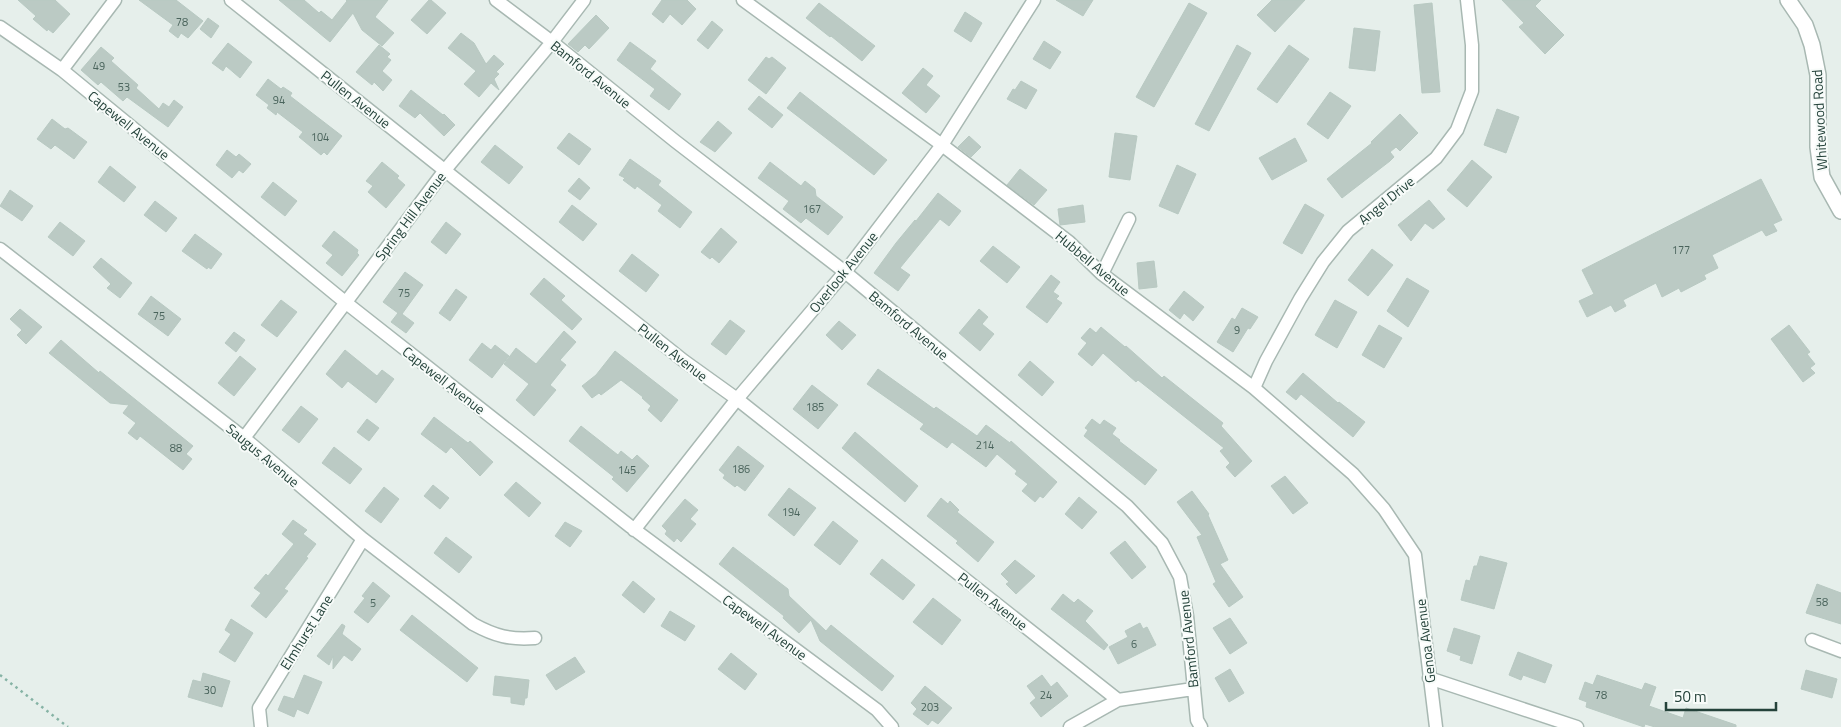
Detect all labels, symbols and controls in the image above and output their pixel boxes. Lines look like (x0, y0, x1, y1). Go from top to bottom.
house number: 78 (176, 14, 188, 30)
street label: Bamford Avenue (546, 35, 636, 113)
house number: 49 (93, 58, 105, 74)
street label: Pullen Avenue (317, 65, 395, 133)
street label: Whitewood Road (1806, 69, 1832, 171)
house number: 53 (118, 79, 130, 95)
street label: Capewell Avenue (84, 85, 174, 165)
house number: 94 (273, 92, 285, 108)
house number: 104 (311, 129, 329, 145)
street label: Spring Hill Avenue (370, 167, 450, 265)
street label: Angel Drive (1353, 171, 1419, 229)
house number: 167 (803, 201, 821, 217)
street label: Hubbell Avenue (1051, 225, 1135, 301)
street label: Overlook Avenue (804, 227, 882, 317)
house number: 177 (1672, 242, 1690, 258)
house number: 75 (398, 285, 410, 301)
street label: Bamford Avenue (865, 285, 953, 365)
house number: 75 (153, 308, 165, 324)
street label: Pullen Avenue (634, 318, 712, 386)
house number: 9 (1234, 322, 1240, 338)
street label: Capewell Avenue (398, 341, 490, 419)
house number: 185 (806, 399, 824, 415)
street label: Saugus Avenue (222, 418, 304, 492)
house number: 214 (976, 437, 994, 453)
house number: 88 (170, 440, 182, 456)
house number: 186 (732, 461, 750, 477)
house number: 145 (618, 462, 636, 478)
house number: 194 (782, 504, 800, 520)
street label: Pullen Avenue (954, 567, 1032, 635)
street label: Capewell Avenue (718, 589, 812, 665)
street label: Bamford Avenue (1172, 589, 1204, 689)
street label: Elmhurst Lane (274, 590, 338, 674)
house number: 58 (1816, 594, 1828, 610)
house number: 5 (370, 595, 376, 611)
street label: Genoa Avenue (1409, 598, 1441, 684)
house number: 6 (1131, 636, 1137, 652)
scale bar (1666, 680, 1776, 712)
house number: 30 (204, 682, 216, 698)
text: 50 m (1674, 685, 1707, 708)
house number: 24 (1040, 687, 1052, 703)
house number: 78 (1595, 687, 1607, 703)
house number: 203 (921, 699, 939, 715)

